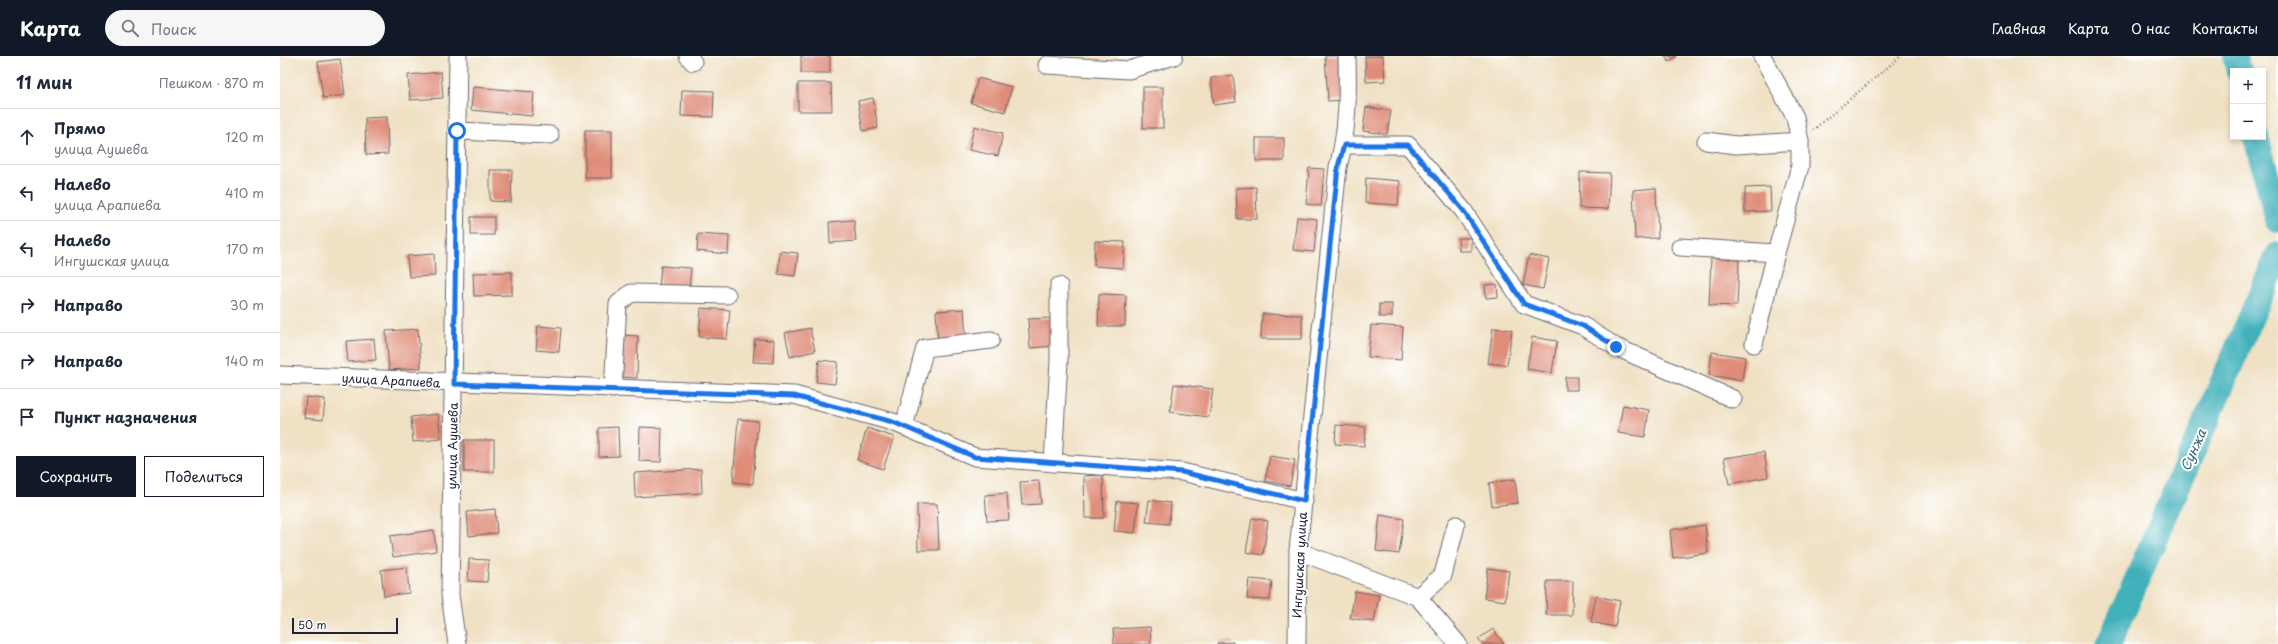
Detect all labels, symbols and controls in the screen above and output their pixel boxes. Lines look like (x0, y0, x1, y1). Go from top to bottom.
search box (105, 10, 385, 46)
text: Карта (20, 14, 81, 42)
icon: search (119, 17, 141, 39)
text: Поиск (151, 17, 196, 40)
text: Главная (1992, 18, 2046, 39)
text: Карта (2068, 18, 2109, 39)
text: О нас (2131, 18, 2170, 39)
text: Контакты (2192, 18, 2258, 39)
map controls (2230, 68, 2266, 140)
button: + (2230, 68, 2266, 104)
text: 11 мин (16, 69, 72, 95)
text: Пешком · 870 m (159, 73, 264, 92)
button: − (2230, 104, 2266, 140)
text: Прямо (54, 116, 105, 139)
route start (448, 122, 466, 140)
icon: ahead (16, 126, 38, 148)
text: 120 m (225, 127, 264, 146)
text: улица Аушева (54, 139, 148, 158)
text: Налево (54, 172, 111, 195)
icon: left (16, 182, 38, 204)
text: 410 m (225, 183, 264, 202)
text: улица Арапиева (54, 195, 161, 214)
text: Налево (54, 228, 111, 251)
icon: left (16, 238, 38, 260)
text: 170 m (226, 239, 264, 258)
text: Ингушская улица (54, 251, 169, 270)
text: Направо (54, 293, 123, 316)
icon: right (16, 294, 38, 316)
text: 30 m (230, 295, 264, 314)
route end (1607, 338, 1625, 356)
text: Направо (54, 349, 123, 372)
icon: right (16, 350, 38, 372)
text: 140 m (225, 351, 264, 370)
street label: улица Арапиева (341, 368, 441, 392)
street label: улица Аушева (442, 402, 462, 490)
text: Пункт назначения (54, 405, 197, 428)
icon: arrive (16, 406, 38, 428)
water label: Сунжа (2175, 425, 2211, 474)
button: Сохранить (16, 456, 136, 497)
button: Поделиться (144, 456, 264, 497)
street label: Ингушская улица (1287, 511, 1311, 619)
scale bar (292, 616, 398, 635)
text: 50 m (298, 616, 327, 633)

